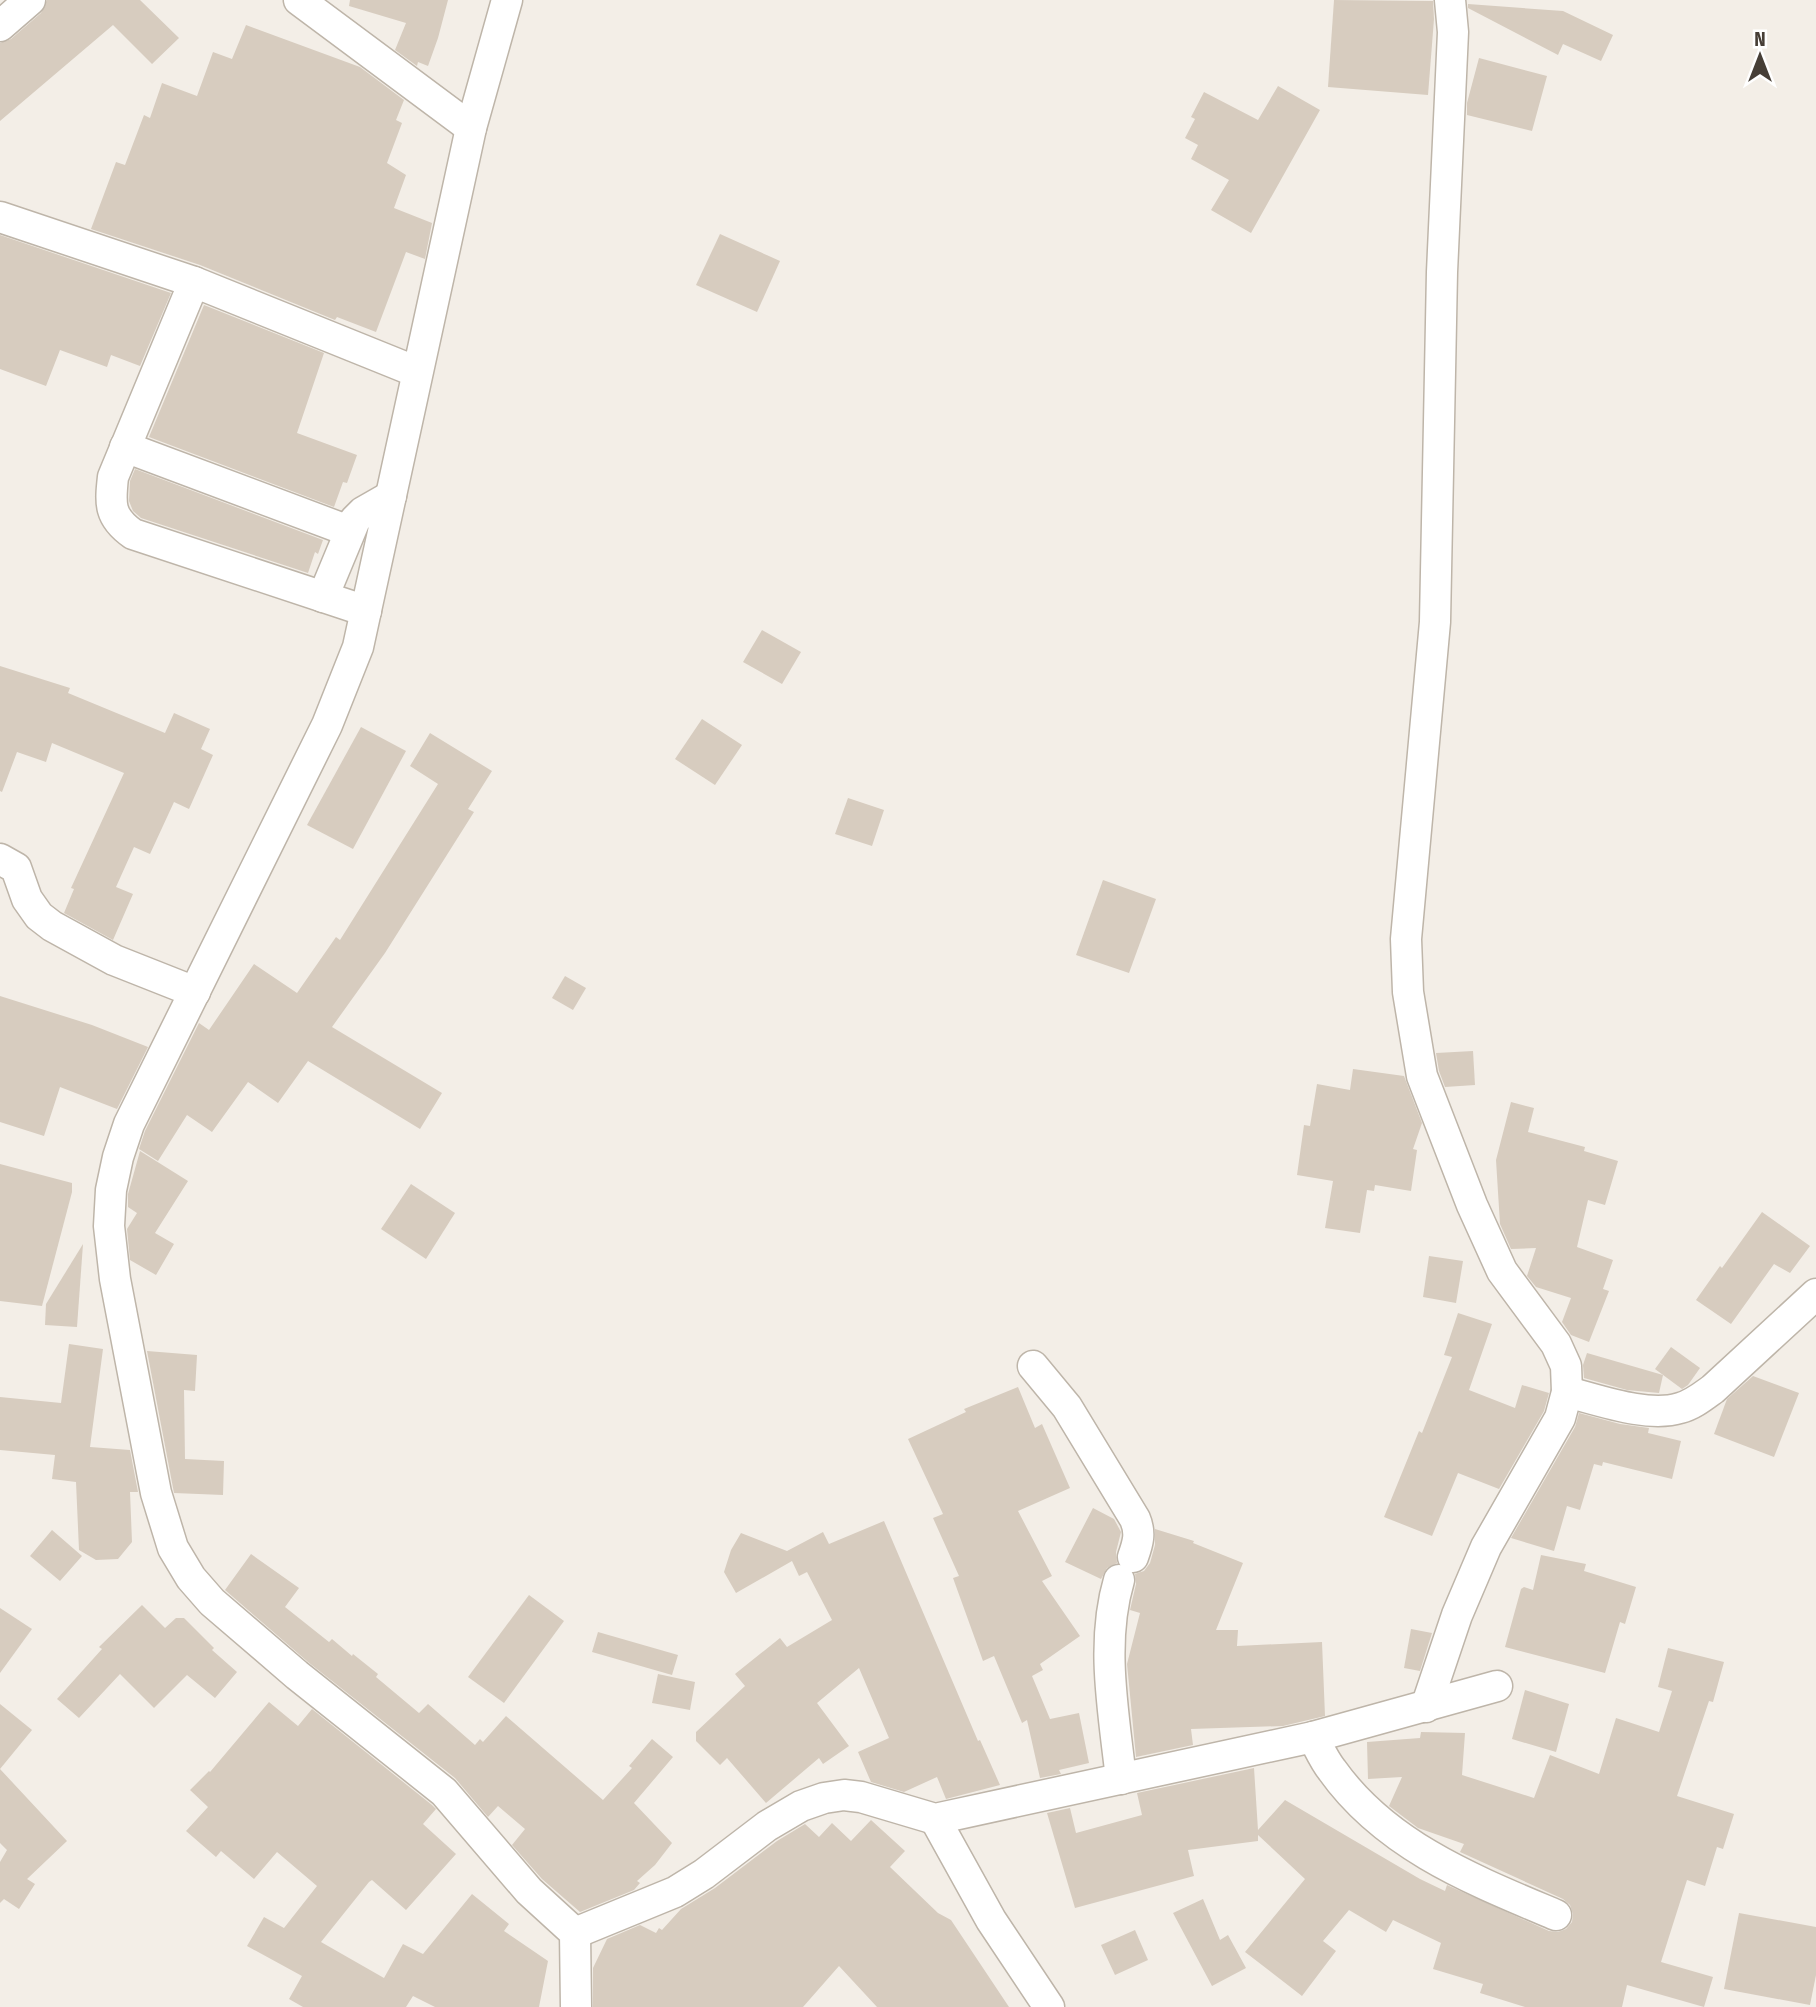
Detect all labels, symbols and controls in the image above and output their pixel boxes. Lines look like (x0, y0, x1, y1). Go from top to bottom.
north arrow (1725, 21, 1795, 91)
text: N (1754, 28, 1766, 51)

